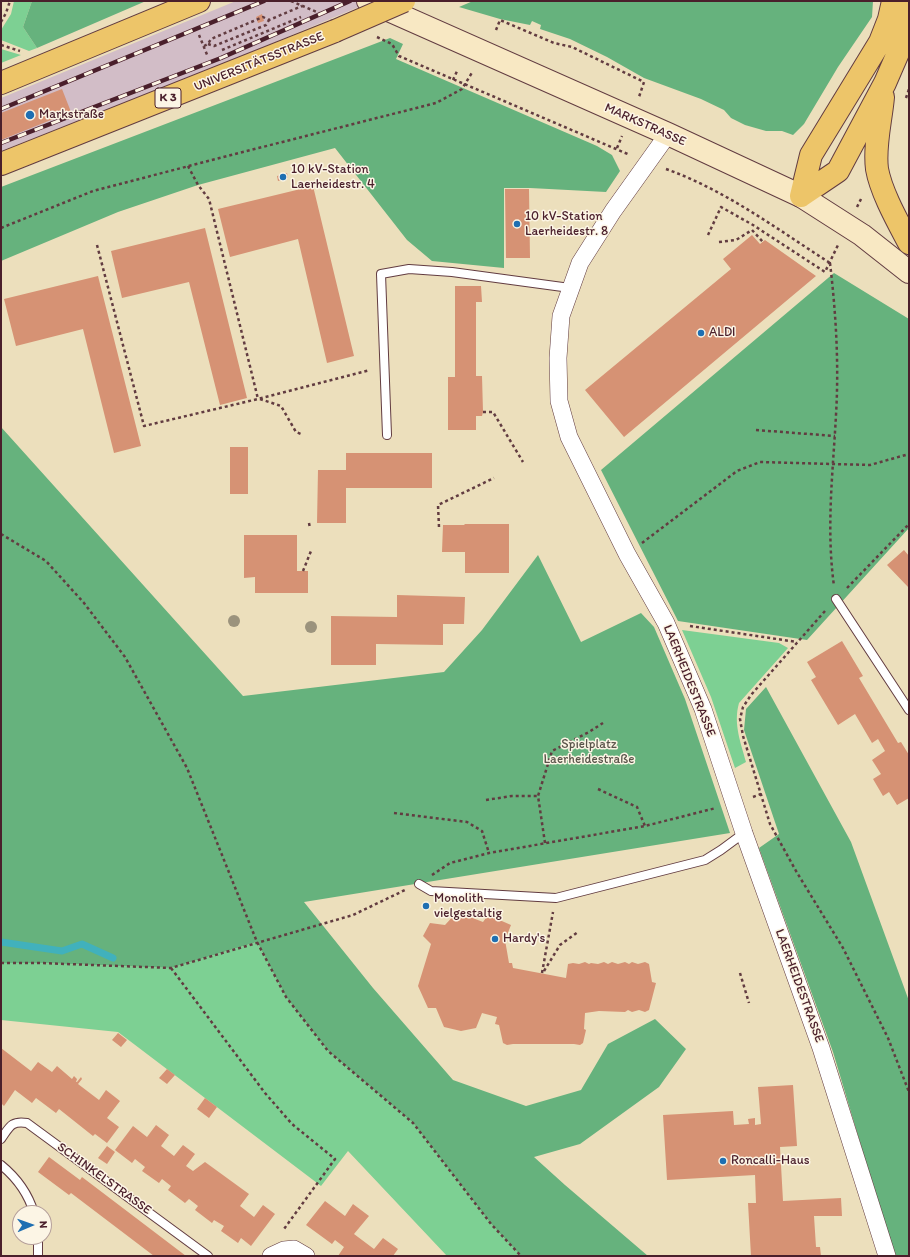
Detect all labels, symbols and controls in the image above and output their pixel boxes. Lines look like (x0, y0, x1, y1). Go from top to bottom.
street label: UNIVERSITÄTSSTRASSE (192, 29, 326, 95)
road number: K 3 (155, 88, 181, 108)
street label: MARKSTRASSE (602, 100, 688, 150)
place label: Markstraße (39, 107, 104, 123)
marker: Markstraße (24, 109, 36, 121)
place label: 10 kV-Station Laerheidestr. 4 (291, 162, 375, 193)
marker: 10 kV-Station Laerheidestr. 4 (278, 172, 288, 182)
place label: 10 kV-Station Laerheidestr. 8 (525, 209, 608, 240)
marker: 10 kV-Station Laerheidestr. 8 (512, 219, 522, 229)
place label: ALDI (709, 325, 735, 341)
marker: ALDI (696, 328, 706, 338)
street label: LAERHEIDESTRASSE (659, 623, 719, 739)
park label: Spielplatz Laerheidestraße (544, 737, 634, 768)
place label: Monolith vielgestaltig (434, 891, 502, 922)
marker: Monolith vielgestaltig (421, 901, 431, 911)
street label: LAERHEIDESTRASSE (771, 927, 827, 1045)
place label: Hardy's (503, 931, 545, 947)
marker: Hardy's (490, 934, 500, 944)
street label: SCHINKELSTRASSE (54, 1139, 154, 1219)
place label: Roncalli-Haus (731, 1153, 810, 1169)
marker: Roncalli-Haus (718, 1156, 728, 1166)
north arrow (12, 1205, 52, 1245)
text: N (37, 1221, 50, 1229)

